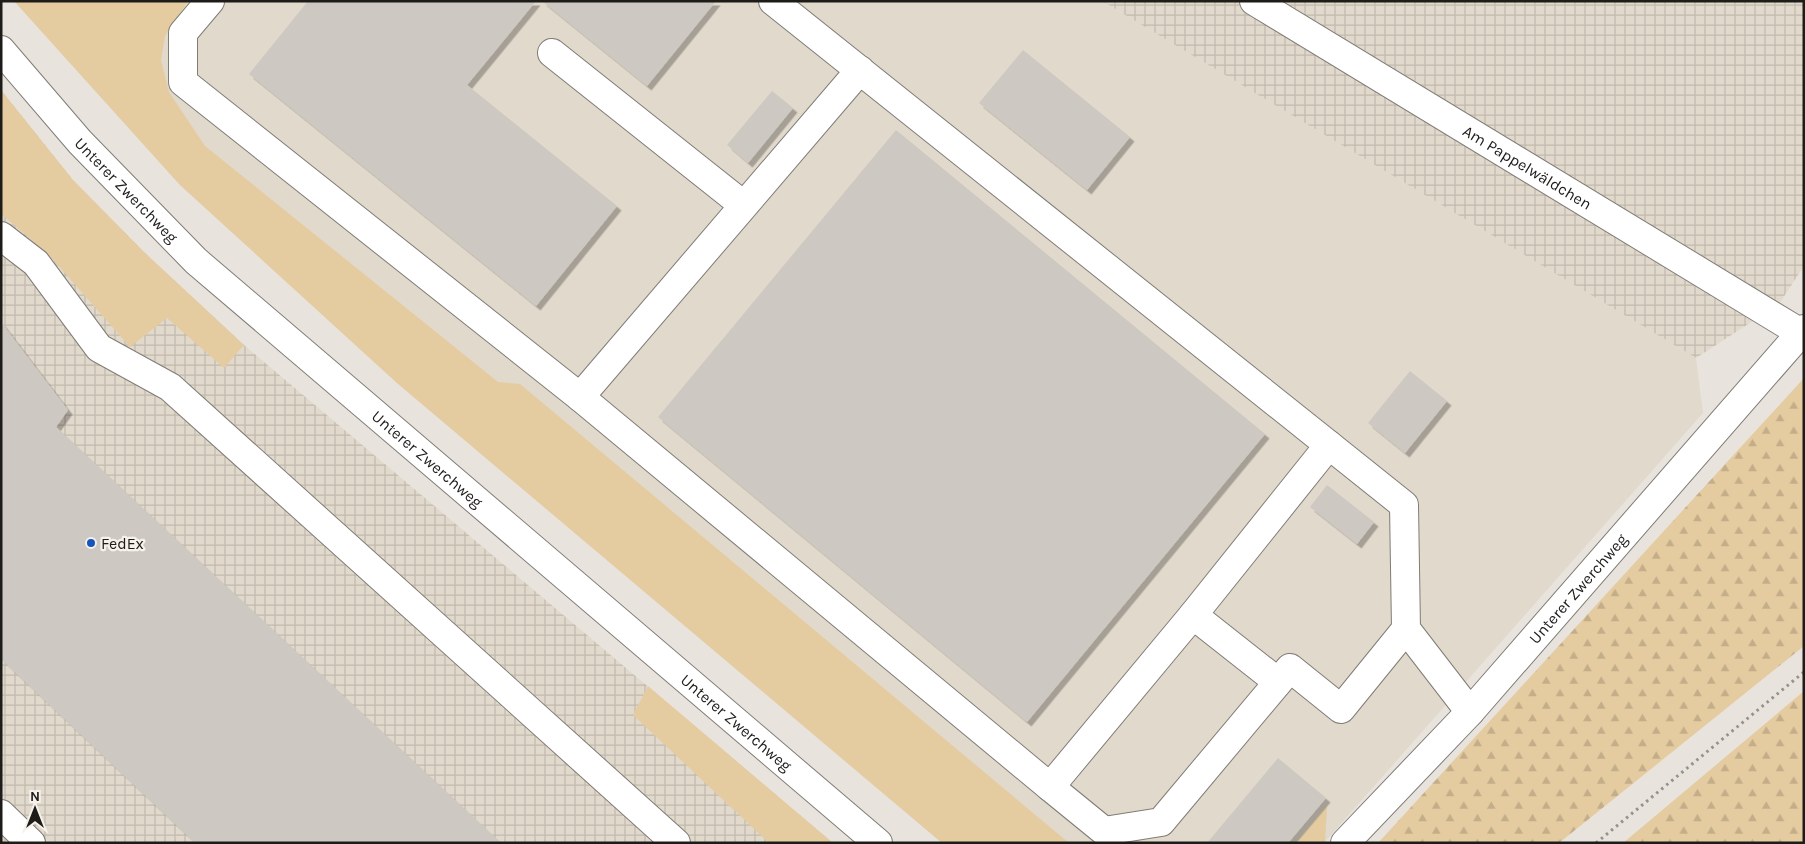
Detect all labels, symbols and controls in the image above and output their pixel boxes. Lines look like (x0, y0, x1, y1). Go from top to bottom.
street label: Am Pappelwäldchen (1460, 121, 1595, 213)
street label: Unterer Zwerchweg (71, 133, 182, 246)
street label: Unterer Zwerchweg (368, 406, 487, 511)
street label: Unterer Zwerchweg (1525, 530, 1631, 647)
place label: FedEx (101, 534, 144, 553)
marker: FedEx (85, 537, 97, 549)
street label: Unterer Zwerchweg (677, 670, 796, 775)
north arrow (10, 784, 60, 834)
text: N (30, 788, 40, 805)

